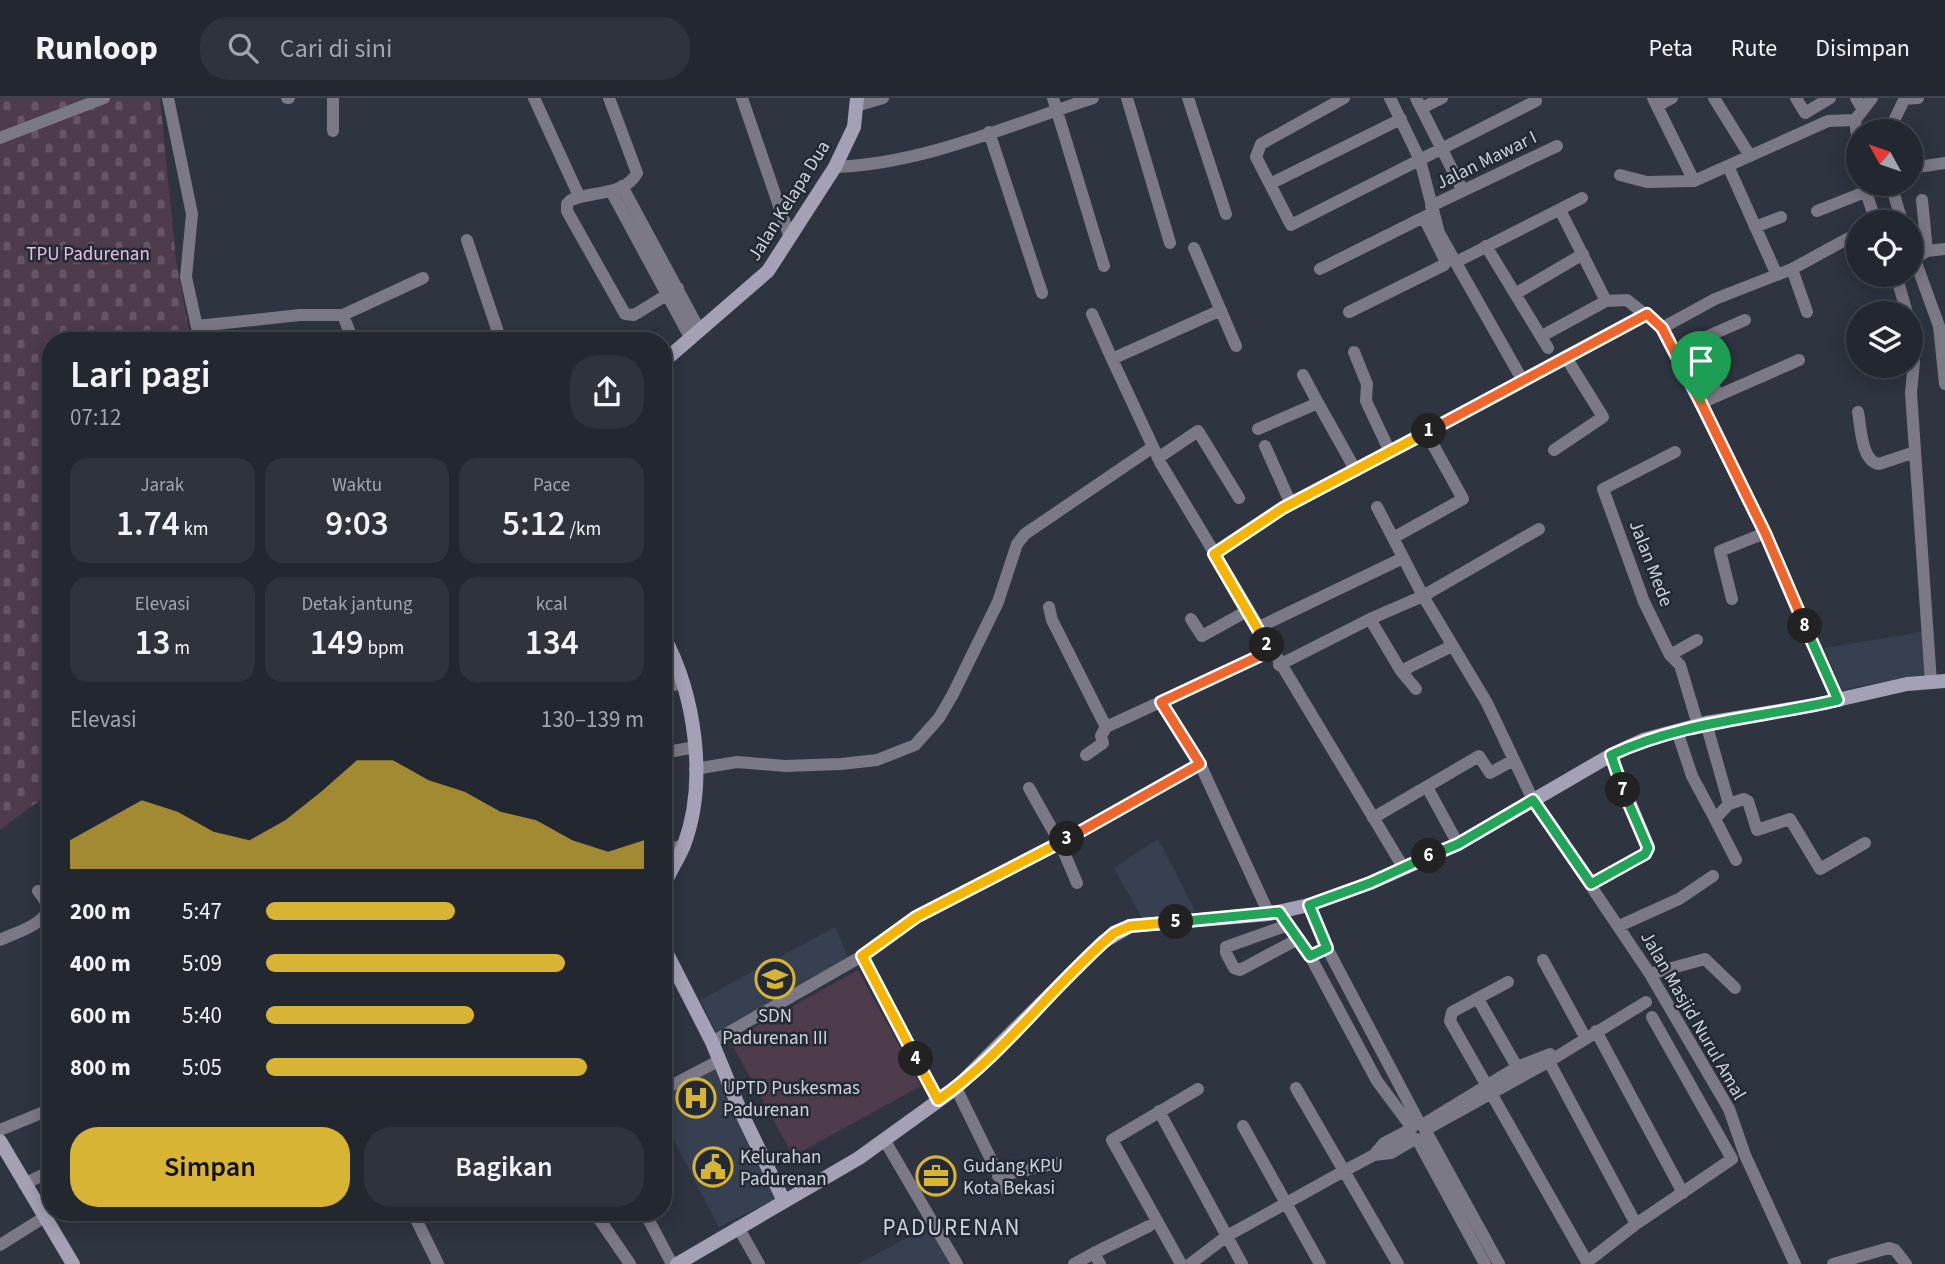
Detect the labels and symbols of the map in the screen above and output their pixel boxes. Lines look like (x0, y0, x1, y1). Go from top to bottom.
north arrow (1846, 119, 1923, 196)
street label: Jalan Mawar I (1432, 124, 1542, 196)
street label: Jalan Kelapa Dua (741, 135, 837, 266)
park label: TPU Padurenan (26, 241, 150, 268)
pin (1671, 331, 1731, 403)
pin: 1 (1412, 414, 1446, 448)
street label: Jalan Mede (1622, 516, 1679, 611)
pin: 8 (1787, 608, 1822, 644)
pin: 2 (1250, 628, 1284, 662)
pin: 7 (1606, 772, 1640, 808)
pin: 3 (1050, 822, 1084, 856)
pin: 6 (1412, 838, 1446, 874)
pin: 5 (1158, 904, 1194, 940)
street label: Jalan Masjid Nurul Amal (1633, 926, 1752, 1105)
school or university icon: SDN Padurenan III (754, 958, 796, 1000)
place label: SDN Padurenan III (722, 1003, 828, 1052)
pin: 4 (898, 1042, 934, 1076)
place label: UPTD Puskesmas Padurenan (723, 1075, 860, 1124)
hospital icon: UPTD Puskesmas Padurenan (675, 1077, 717, 1119)
place label: Kelurahan Padurenan (740, 1144, 827, 1193)
public building icon: Kelurahan Padurenan (692, 1146, 734, 1188)
place label: Gudang KPU Kota Bekasi (963, 1153, 1063, 1202)
office icon: Gudang KPU Kota Bekasi (915, 1155, 957, 1197)
district label: PADURENAN (883, 1211, 1021, 1244)

